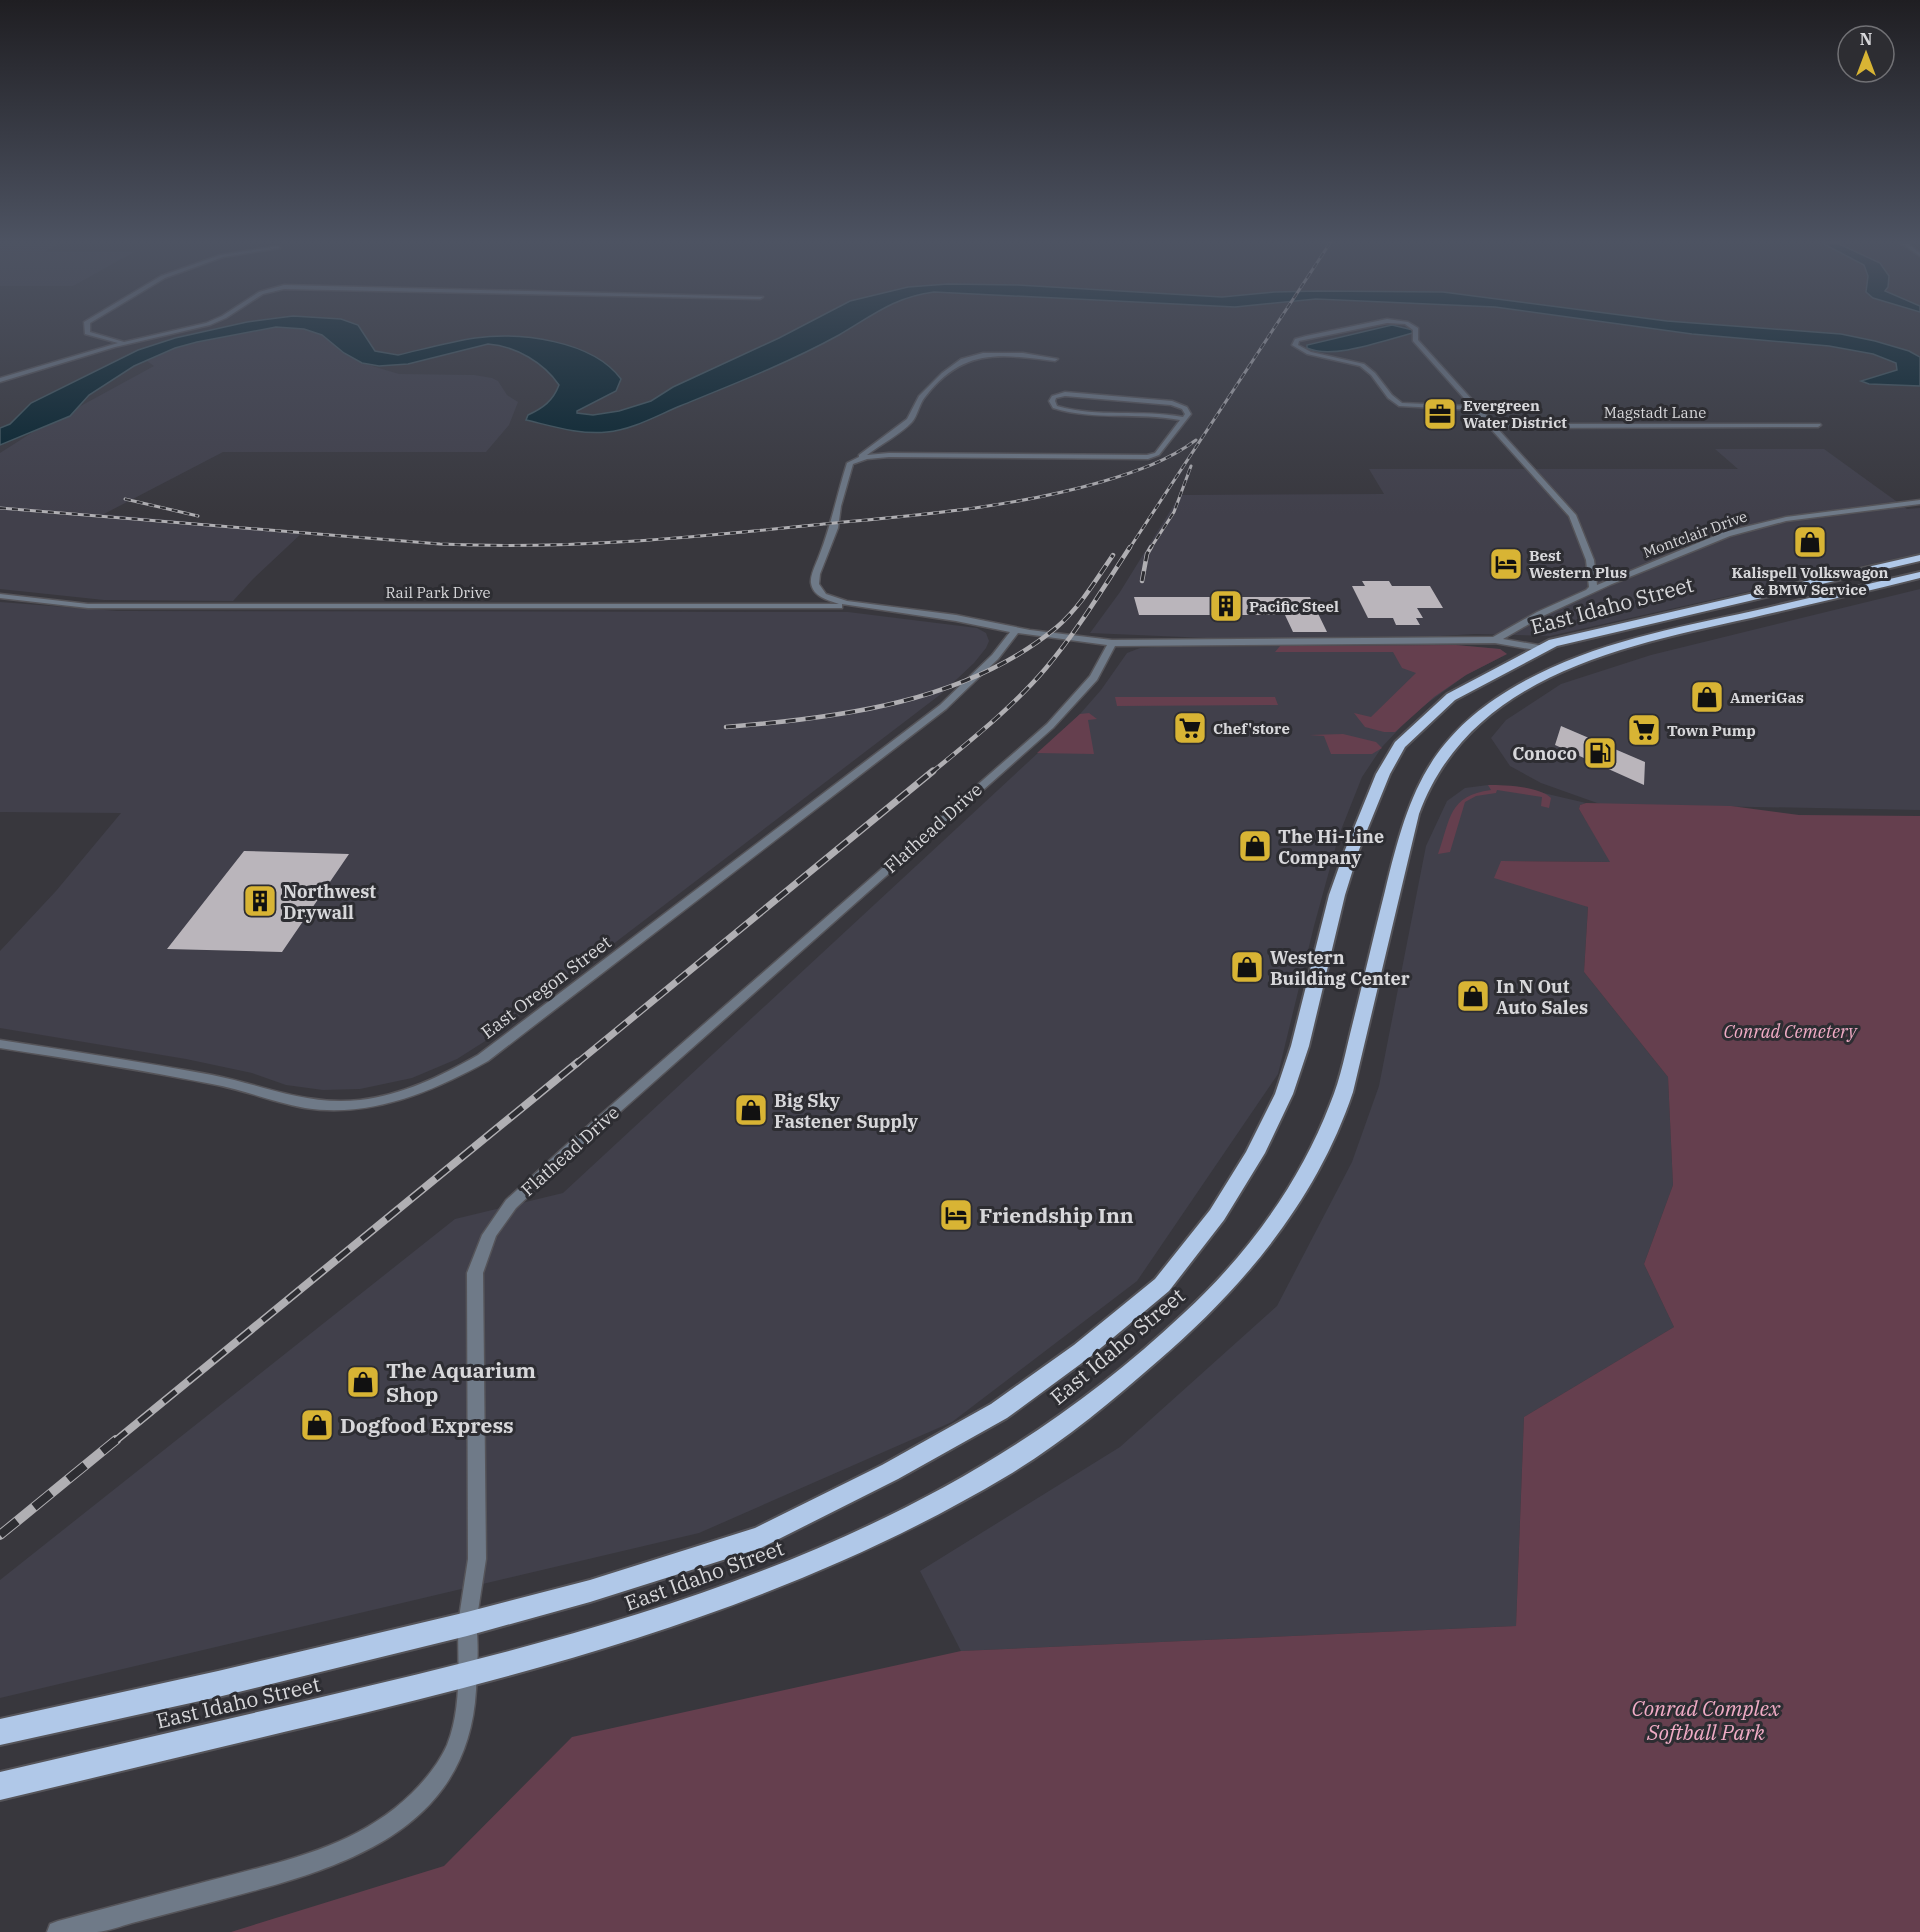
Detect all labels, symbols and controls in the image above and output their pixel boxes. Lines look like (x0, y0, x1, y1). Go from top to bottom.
north arrow (1836, 24, 1896, 84)
text: N (1860, 29, 1872, 49)
office icon: Evergreen Water District (1422, 396, 1458, 432)
place label: Evergreen Water District (1463, 396, 1567, 432)
street label: Magstadt Lane (1604, 403, 1706, 422)
street label: Montclair Drive (1640, 506, 1750, 562)
shop icon: Kalispell Volkswagon & BMW Service (1792, 524, 1828, 560)
hotel icon: Best Western Plus (1488, 546, 1524, 582)
place label: Best Western Plus (1529, 546, 1627, 582)
place label: Kalispell Volkswagon & BMW Service (1732, 563, 1889, 599)
street label: East Idaho Street (1527, 570, 1697, 640)
street label: Rail Park Drive (385, 583, 491, 602)
building icon: Pacific Steel (1208, 588, 1244, 624)
place label: Pacific Steel (1249, 597, 1339, 616)
shop icon: AmeriGas (1689, 679, 1725, 715)
place label: AmeriGas (1730, 688, 1804, 707)
supermarket icon: Chef'store (1172, 710, 1208, 746)
supermarket icon: Town Pump (1626, 712, 1662, 748)
place label: Chef'store (1213, 719, 1290, 738)
place label: Town Pump (1667, 721, 1756, 740)
fuel station icon: Conoco (1582, 735, 1618, 771)
place label: Conoco (1512, 742, 1577, 765)
street label: Flathead Drive (879, 778, 987, 878)
place label: The Hi-Line Company (1278, 825, 1384, 869)
shop icon: The Hi-Line Company (1237, 828, 1273, 864)
place label: Northwest Drywall (283, 880, 376, 924)
building icon: Northwest Drywall (242, 883, 278, 919)
street label: East Oregon Street (476, 931, 616, 1043)
place label: Western Building Center (1270, 946, 1410, 990)
shop icon: Western Building Center (1229, 949, 1265, 985)
place label: In N Out Auto Sales (1496, 975, 1588, 1019)
shop icon: In N Out Auto Sales (1455, 978, 1491, 1014)
park label: Conrad Cemetery (1724, 1020, 1858, 1043)
place label: Big Sky Fastener Supply (774, 1089, 919, 1133)
shop icon: Big Sky Fastener Supply (733, 1092, 769, 1128)
street label: Flathead Drive (516, 1101, 624, 1201)
hotel icon: Friendship Inn (938, 1197, 974, 1233)
place label: Friendship Inn (979, 1201, 1134, 1229)
street label: East Idaho Street (1044, 1281, 1190, 1411)
place label: The Aquarium Shop (386, 1356, 536, 1408)
shop icon: The Aquarium Shop (345, 1364, 381, 1400)
shop icon: Dogfood Express (299, 1407, 335, 1443)
place label: Dogfood Express (340, 1411, 514, 1439)
street label: East Idaho Street (620, 1533, 788, 1617)
street label: East Idaho Street (153, 1670, 323, 1734)
park label: Conrad Complex Softball Park (1632, 1694, 1782, 1746)

